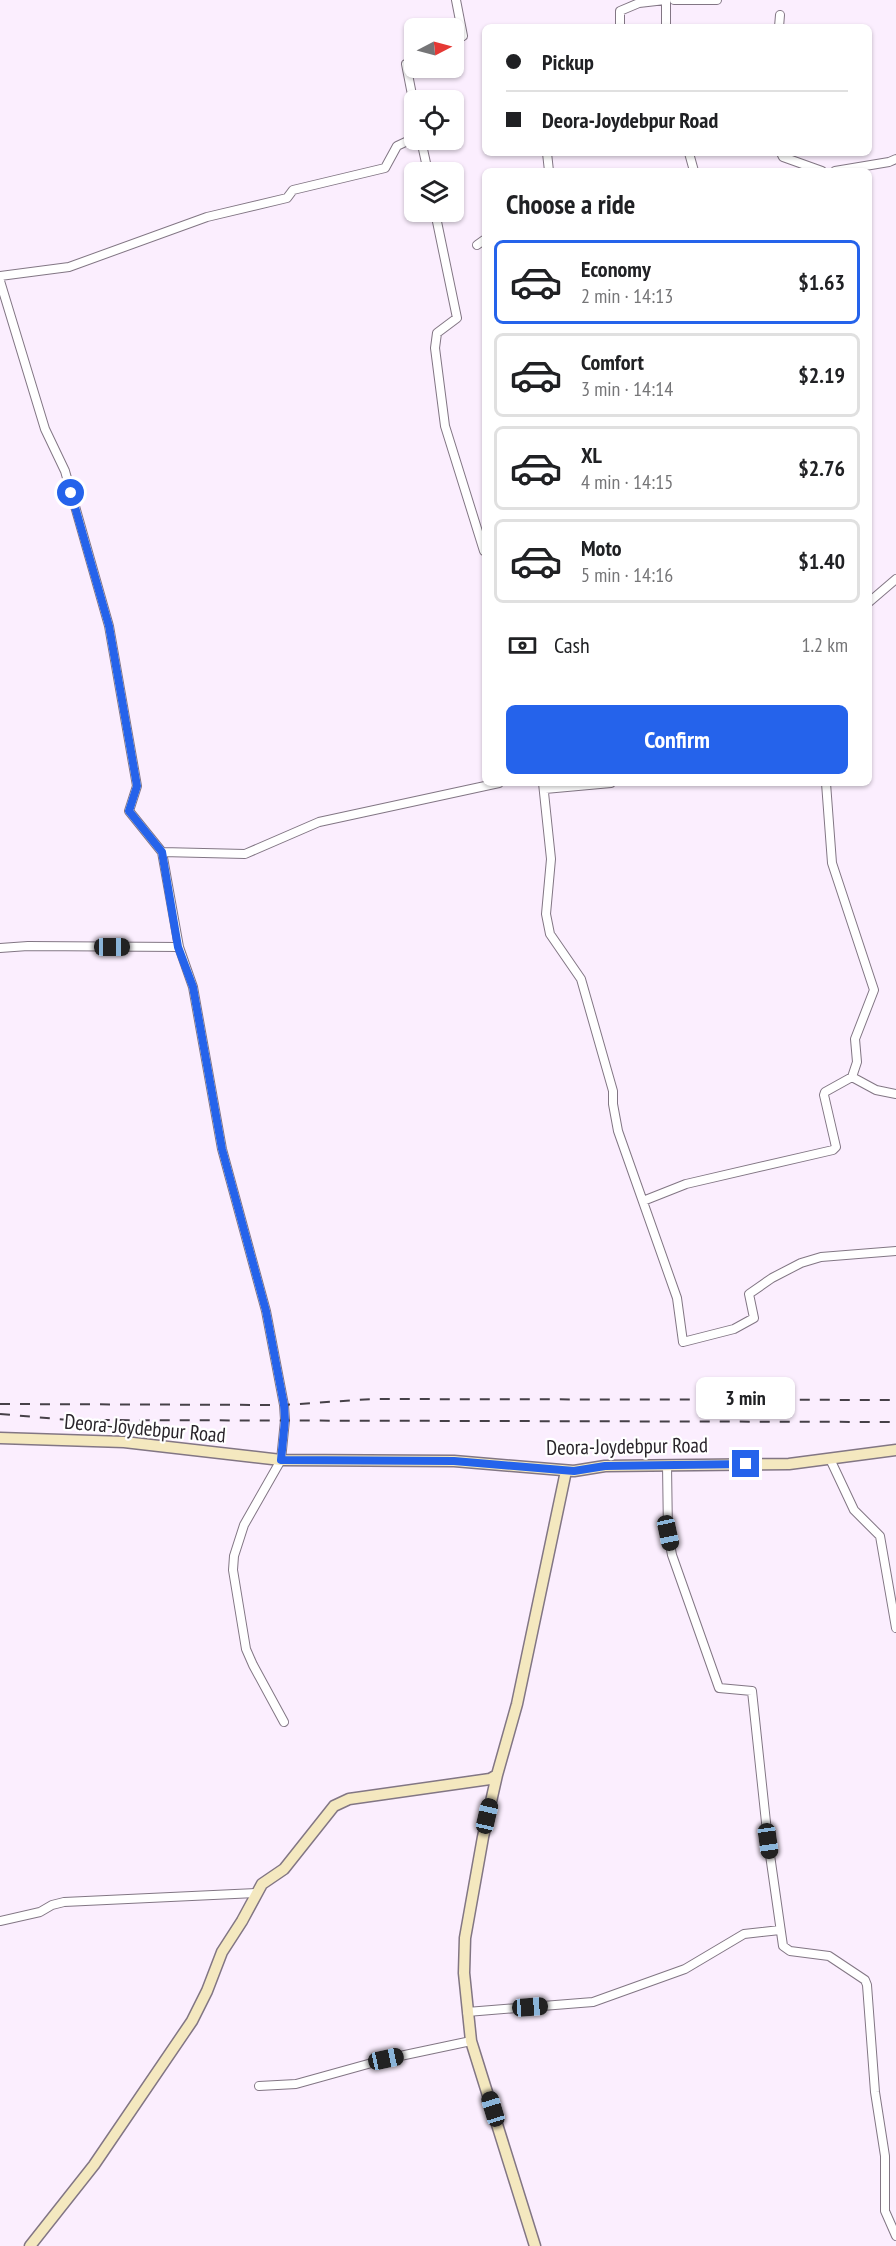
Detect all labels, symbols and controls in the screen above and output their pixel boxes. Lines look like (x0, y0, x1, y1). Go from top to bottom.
north arrow (404, 18, 464, 78)
map controls (404, 18, 464, 222)
text: Pickup (542, 48, 594, 76)
button: locate (404, 90, 464, 150)
text: Deora-Joydebpur Road (542, 106, 718, 134)
button: layers (404, 162, 464, 222)
text: Choose a ride (506, 187, 635, 221)
icon: car (509, 255, 563, 309)
text: Economy (581, 255, 651, 283)
text: $1.63 (798, 268, 845, 296)
text: 2 min · 14:13 (581, 283, 673, 309)
icon: car (509, 348, 563, 402)
text: Comfort (581, 348, 644, 376)
text: $2.19 (798, 361, 845, 389)
text: 3 min · 14:14 (581, 376, 673, 402)
icon: car (509, 441, 563, 495)
text: XL (581, 441, 602, 469)
text: $2.76 (798, 454, 845, 482)
text: 4 min · 14:15 (581, 469, 673, 495)
route start (57, 479, 84, 506)
icon: car (509, 534, 563, 588)
text: Moto (581, 534, 622, 562)
text: $1.40 (798, 547, 845, 575)
text: 5 min · 14:16 (581, 562, 673, 588)
icon: cash (506, 629, 539, 662)
text: Cash (554, 631, 590, 659)
text: 1.2 km (801, 632, 848, 658)
button: Confirm (506, 705, 848, 774)
car (94, 938, 130, 956)
callout: 3 min (696, 1377, 795, 1419)
text: 3 min (725, 1385, 766, 1411)
street label: Deora-Joydebpur Road (63, 1407, 227, 1449)
street label: Deora-Joydebpur Road (546, 1431, 708, 1461)
route end (732, 1450, 759, 1477)
car (655, 1514, 681, 1552)
car (474, 1796, 500, 1836)
car (757, 1822, 779, 1860)
car (511, 1997, 549, 2017)
car (367, 2046, 405, 2072)
car (479, 2089, 507, 2129)

